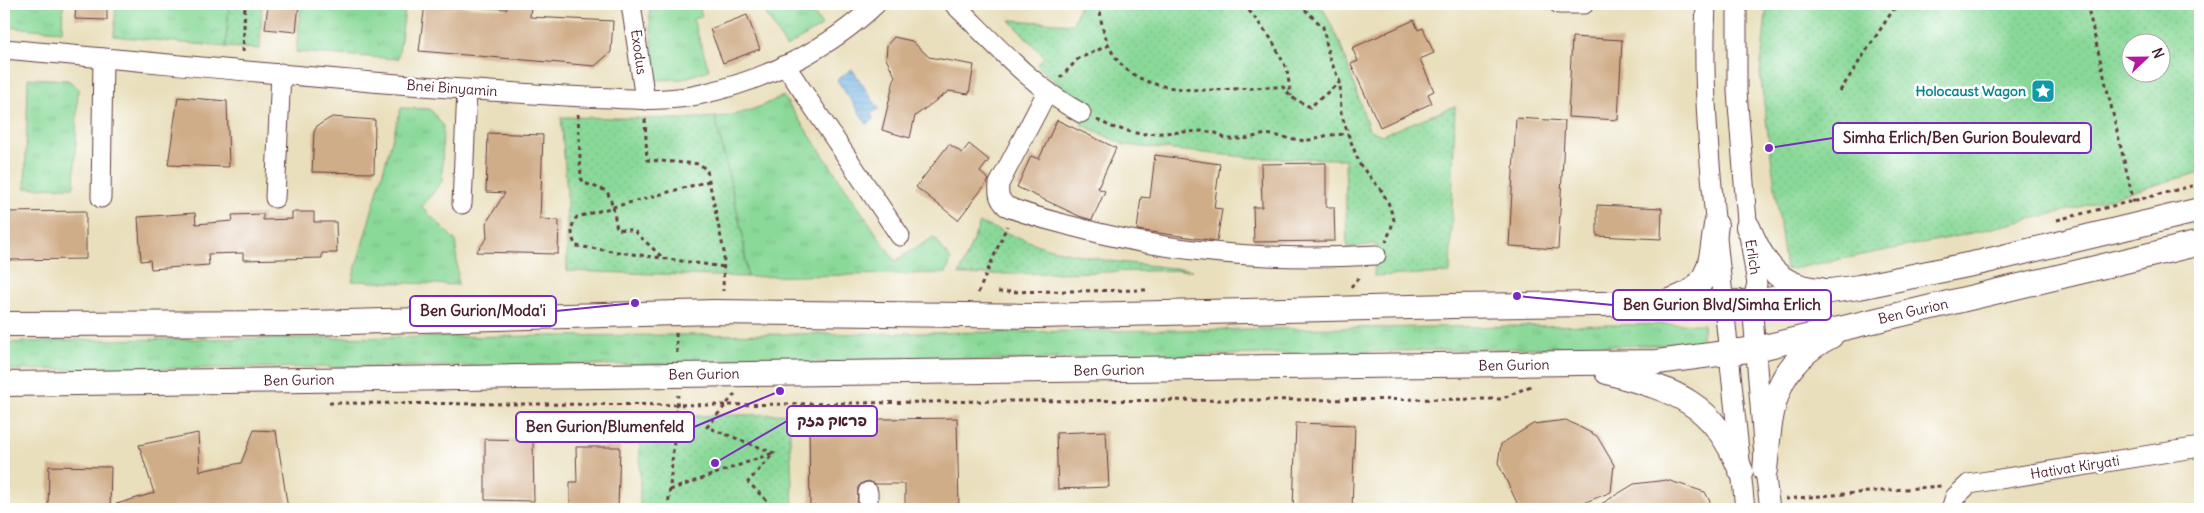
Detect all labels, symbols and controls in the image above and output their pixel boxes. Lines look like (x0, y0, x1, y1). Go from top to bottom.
street label: Exodus (627, 28, 651, 76)
north arrow (2122, 32, 2172, 82)
text: N (2148, 45, 2168, 61)
street label: Bnei Binyamin (406, 76, 498, 100)
place icon: Holocaust Wagon (2030, 78, 2056, 104)
place label: Holocaust Wagon (1916, 82, 2026, 100)
callout: Simha Erlich/Ben Gurion Boulevard (1833, 123, 2091, 153)
text: Simha Erlich/Ben Gurion Boulevard (1843, 128, 2081, 147)
street label: Erlich (1741, 238, 1765, 276)
callout: Ben Gurion Blvd/Simha Erlich (1613, 290, 1831, 320)
street label: Ben Gurion (1876, 294, 1950, 328)
text: Ben Gurion Blvd/Simha Erlich (1623, 295, 1821, 314)
callout: Ben Gurion/Moda'i (410, 296, 556, 326)
text: Ben Gurion/Moda'i (420, 301, 546, 320)
street label: Ben Gurion (1478, 355, 1550, 375)
street label: Ben Gurion (1073, 360, 1145, 380)
street label: Ben Gurion (668, 364, 740, 384)
street label: Ben Gurion (263, 370, 335, 390)
callout: פראק בזק (787, 406, 877, 436)
text: פראק בזק (797, 411, 867, 430)
callout: Ben Gurion/Blumenfeld (516, 412, 694, 442)
text: Ben Gurion/Blumenfeld (526, 417, 684, 436)
street label: Hativat Kiryati (2029, 451, 2121, 483)

